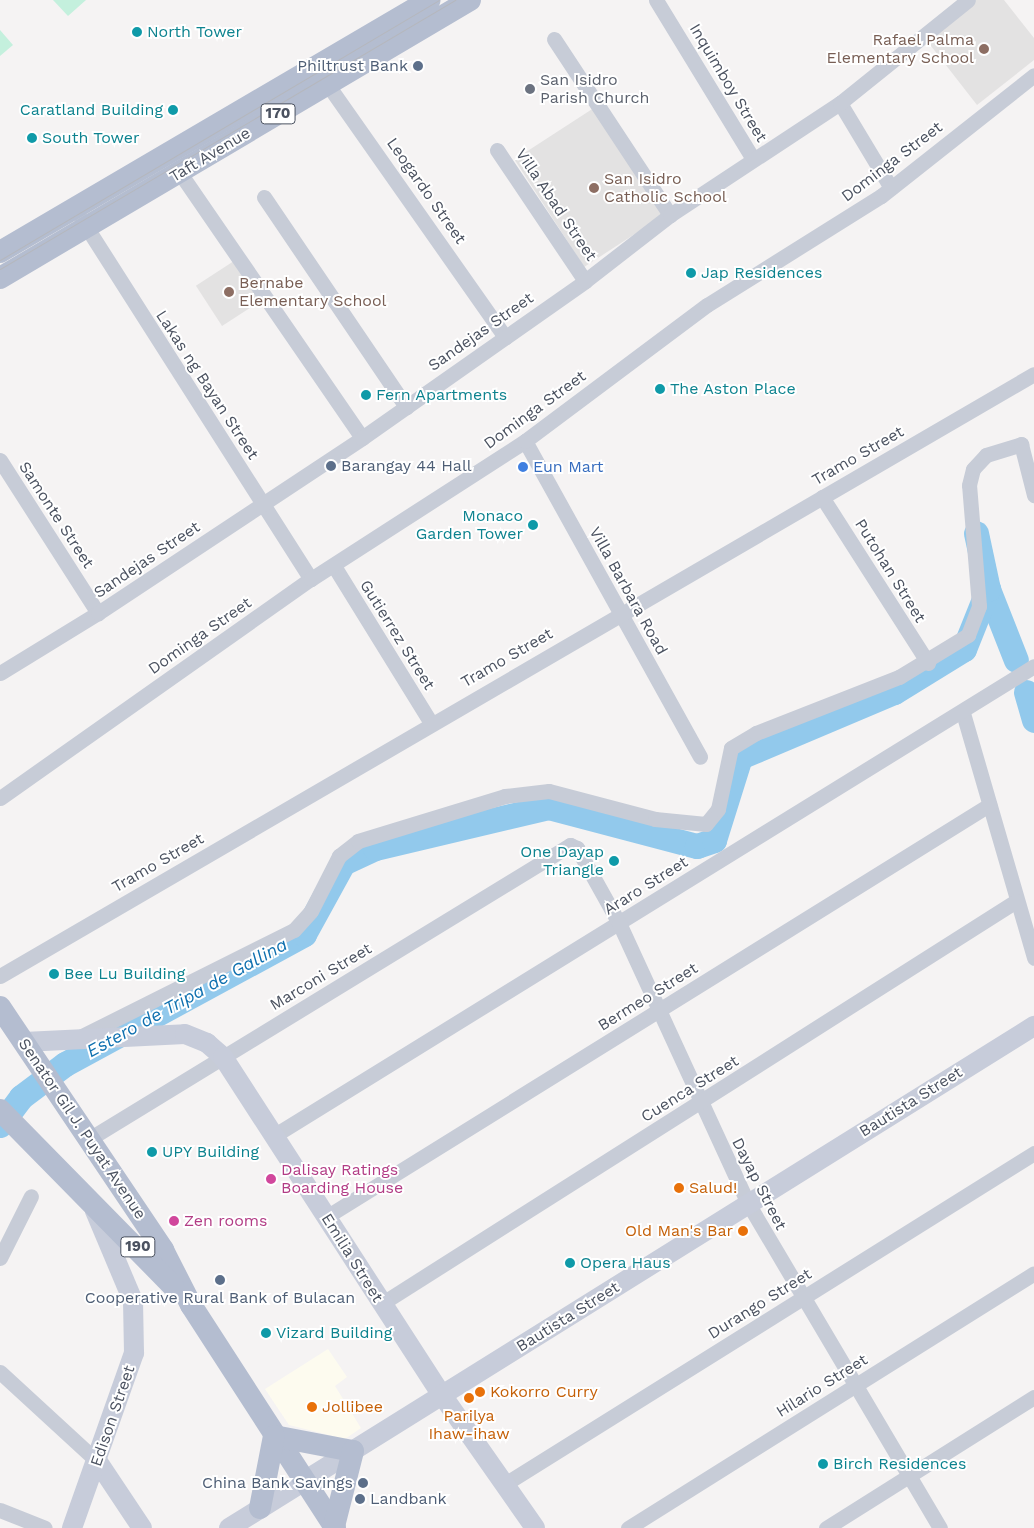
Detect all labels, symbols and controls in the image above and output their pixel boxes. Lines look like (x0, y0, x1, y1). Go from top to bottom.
street label: Inquimboy Street (685, 20, 771, 146)
place label: North Tower (147, 22, 242, 42)
marker: North Tower (131, 26, 143, 38)
place label: Rafael Palma Elementary School (826, 30, 974, 68)
marker: Rafael Palma Elementary School (978, 43, 990, 55)
place label: Philtrust Bank (297, 56, 408, 76)
marker: Philtrust Bank (412, 60, 424, 72)
place label: San Isidro Parish Church (540, 70, 649, 108)
marker: San Isidro Parish Church (524, 83, 536, 95)
place label: Caratland Building (20, 100, 163, 120)
road number: 170 (260, 102, 296, 126)
marker: Caratland Building (167, 104, 179, 116)
street label: Dominga Street (838, 118, 946, 206)
street label: Taft Avenue (166, 123, 254, 187)
place label: South Tower (42, 128, 140, 148)
marker: South Tower (26, 132, 38, 144)
street label: Leogardo Street (382, 134, 470, 248)
street label: Villa Abad Street (511, 145, 601, 265)
place label: San Isidro Catholic School (604, 169, 727, 207)
marker: San Isidro Catholic School (588, 182, 600, 194)
place label: Jap Residences (701, 263, 822, 283)
marker: Jap Residences (685, 267, 697, 279)
place label: Bernabe Elementary School (239, 273, 387, 311)
marker: Bernabe Elementary School (223, 286, 235, 298)
street label: Sandejas Street (425, 289, 537, 375)
street label: Lakas ng Bayan Street (152, 307, 262, 463)
street label: Dominga Street (480, 366, 590, 454)
place label: The Aston Place (670, 379, 796, 399)
marker: The Aston Place (654, 383, 666, 395)
place label: Fern Apartments (376, 385, 508, 405)
marker: Fern Apartments (360, 389, 372, 401)
street label: Tramo Street (809, 422, 907, 490)
place label: Barangay 44 Hall (341, 456, 472, 476)
place label: Eun Mart (533, 457, 604, 477)
street label: Samonte Street (14, 458, 98, 572)
marker: Barangay 44 Hall (325, 460, 337, 472)
marker: Eun Mart (517, 461, 529, 473)
place label: Monaco Garden Tower (415, 506, 523, 544)
street label: Putohan Street (850, 516, 930, 626)
street label: Sandejas Street (90, 517, 204, 603)
marker: Monaco Garden Tower (527, 519, 539, 531)
street label: Villa Barbara Road (585, 523, 671, 659)
street label: Gutierrez Street (356, 577, 438, 693)
street label: Dominga Street (145, 593, 255, 679)
street label: Tramo Street (458, 624, 556, 692)
street label: Tramo Street (109, 829, 207, 897)
place label: One Dayap Triangle (520, 842, 604, 880)
street label: Araro Street (600, 853, 692, 919)
marker: One Dayap Triangle (608, 855, 620, 867)
water label: Estero de Tripa de Gallina (83, 934, 291, 1062)
street label: Marconi Street (267, 939, 375, 1015)
street label: Bermeo Street (595, 959, 701, 1035)
place label: Bee Lu Building (64, 964, 185, 984)
marker: Bee Lu Building (48, 968, 60, 980)
street label: Senator Gil J. Puyat Avenue (14, 1034, 150, 1224)
street label: Cuenca Street (638, 1051, 742, 1127)
street label: Bautista Street (856, 1063, 966, 1141)
street label: Dayap Street (728, 1135, 790, 1233)
place label: UPY Building (162, 1142, 260, 1162)
marker: UPY Building (146, 1146, 158, 1158)
place label: Dalisay Ratings Boarding House (281, 1160, 403, 1198)
marker: Dalisay Ratings Boarding House (265, 1173, 277, 1185)
place label: Salud! (689, 1178, 737, 1198)
marker: Salud! (673, 1182, 685, 1194)
street label: Emilia Street (317, 1210, 387, 1306)
place label: Zen rooms (184, 1211, 267, 1231)
marker: Zen rooms (168, 1215, 180, 1227)
place label: Old Man's Bar (625, 1221, 733, 1241)
marker: Old Man's Bar (737, 1225, 749, 1237)
road number: 190 (119, 1234, 157, 1260)
place label: Opera Haus (580, 1253, 671, 1273)
marker: Opera Haus (564, 1257, 576, 1269)
street label: Durango Street (705, 1264, 815, 1344)
marker: Cooperative Rural Bank of Bulacan (214, 1274, 226, 1286)
street label: Bautista Street (513, 1278, 623, 1356)
place label: Cooperative Rural Bank of Bulacan (84, 1288, 356, 1308)
place label: Vizard Building (276, 1323, 392, 1343)
marker: Vizard Building (260, 1327, 272, 1339)
street label: Hilario Street (773, 1350, 871, 1422)
street label: Edison Street (87, 1363, 139, 1469)
place label: Kokorro Curry (490, 1382, 598, 1402)
marker: Kokorro Curry (474, 1386, 486, 1398)
marker: Parilya Ihaw-ihaw (463, 1392, 475, 1404)
place label: Jollibee (322, 1397, 383, 1417)
marker: Jollibee (306, 1401, 318, 1413)
place label: Parilya Ihaw-ihaw (428, 1406, 510, 1444)
place label: Birch Residences (833, 1454, 966, 1474)
marker: Birch Residences (817, 1458, 829, 1470)
place label: China Bank Savings (201, 1473, 353, 1493)
marker: China Bank Savings (357, 1477, 369, 1489)
place label: Landbank (370, 1489, 447, 1509)
marker: Landbank (354, 1493, 366, 1505)

